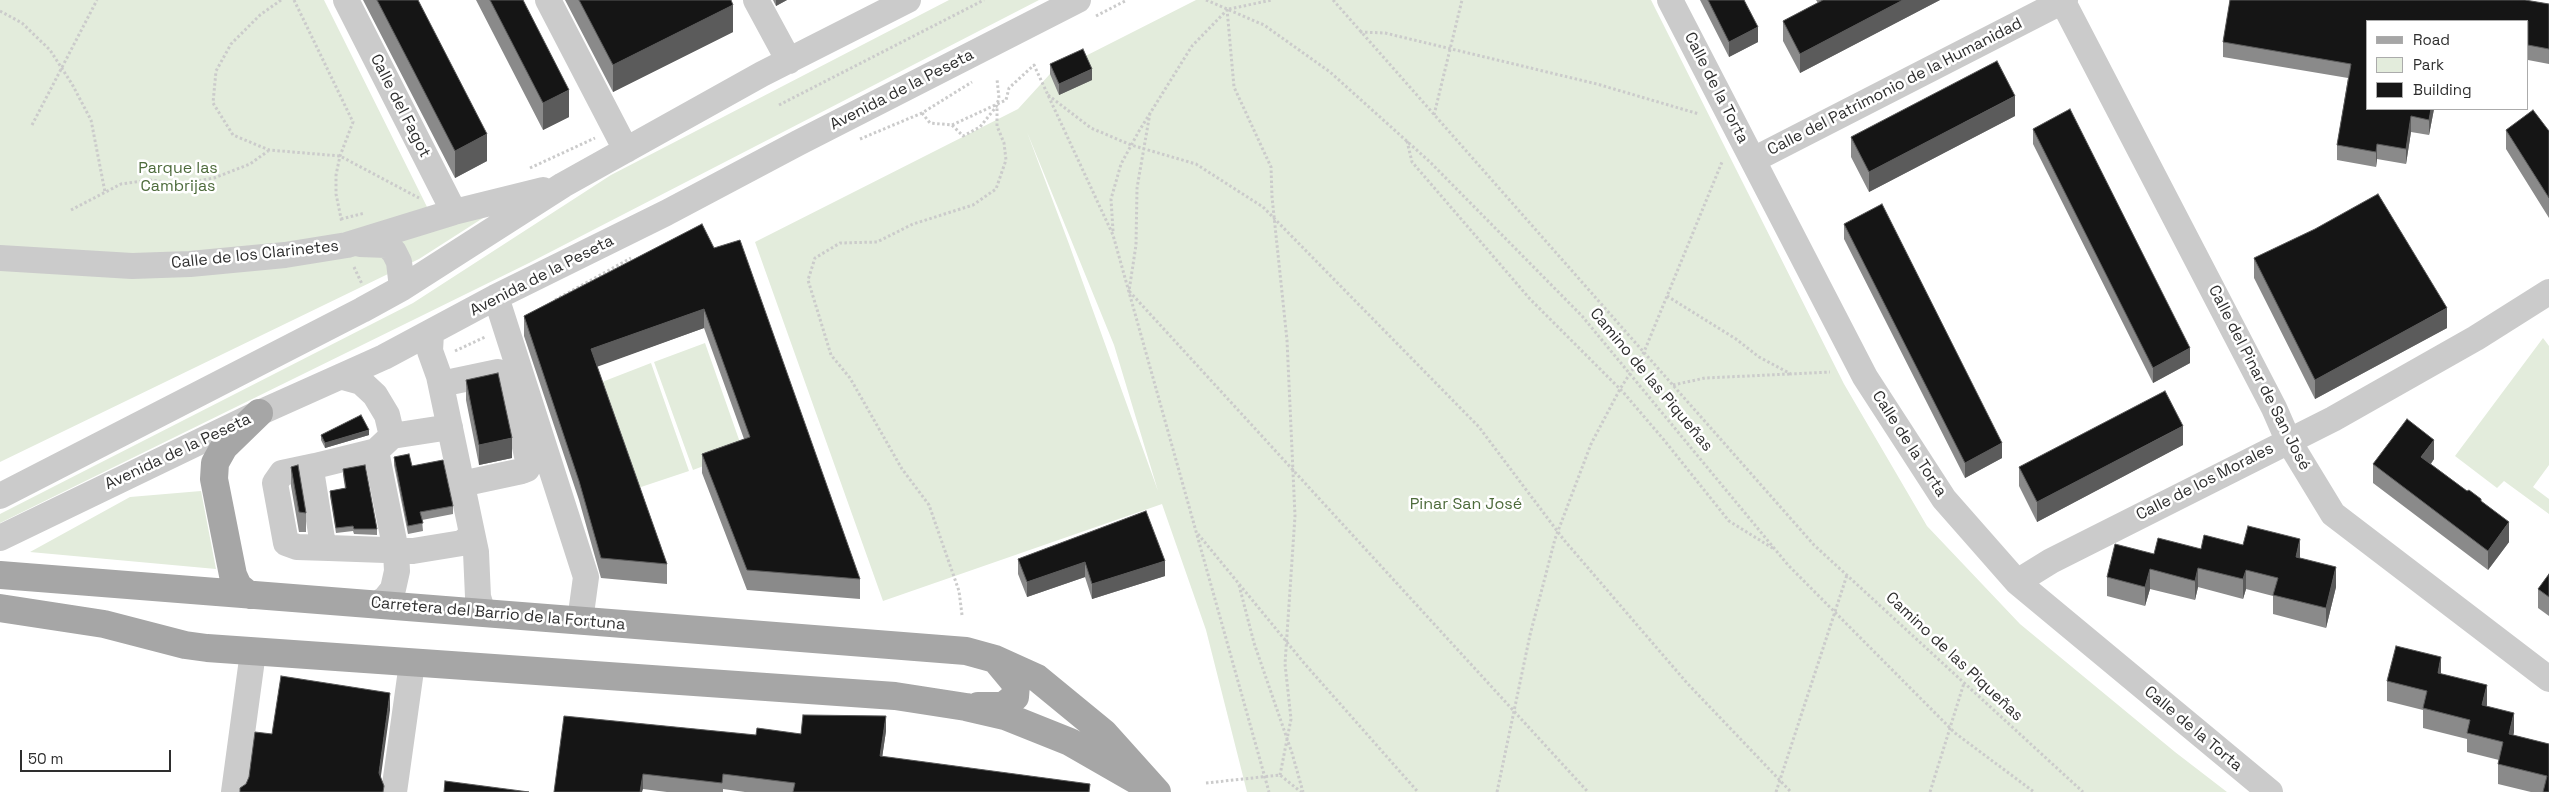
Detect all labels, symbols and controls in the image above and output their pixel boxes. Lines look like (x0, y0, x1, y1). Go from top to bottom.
street label: Calle del Patrimonio de la Humanidad (1764, 14, 2026, 160)
legend (2366, 20, 2529, 110)
street label: Calle de la Torta (1680, 29, 1752, 147)
text: Road (2413, 30, 2450, 49)
street label: Avenida de la Peseta (827, 45, 977, 135)
street label: Calle del Fagot (366, 51, 434, 161)
text: Park (2413, 55, 2444, 74)
text: Building (2413, 80, 2472, 99)
park label: Parque las Cambrijas (138, 159, 218, 197)
street label: Avenida de la Peseta (467, 231, 617, 321)
street label: Calle de los Clarinetes (170, 237, 340, 273)
street label: Calle del Pinar de San José (2204, 282, 2314, 474)
street label: Camino de las Piqueñas (1585, 305, 1717, 455)
street label: Calle de la Torta (1868, 388, 1950, 500)
street label: Avenida de la Peseta (102, 410, 254, 494)
street label: Calle de los Morales (2133, 439, 2277, 525)
park label: Pinar San José (1410, 495, 1522, 515)
street label: Camino de las Piqueñas (1881, 588, 2027, 726)
street label: Carretera del Barrio de la Fortuna (370, 593, 626, 635)
street label: Calle de la Torta (2140, 682, 2246, 776)
scale bar (22, 740, 174, 772)
text: 50 m (28, 749, 63, 768)

